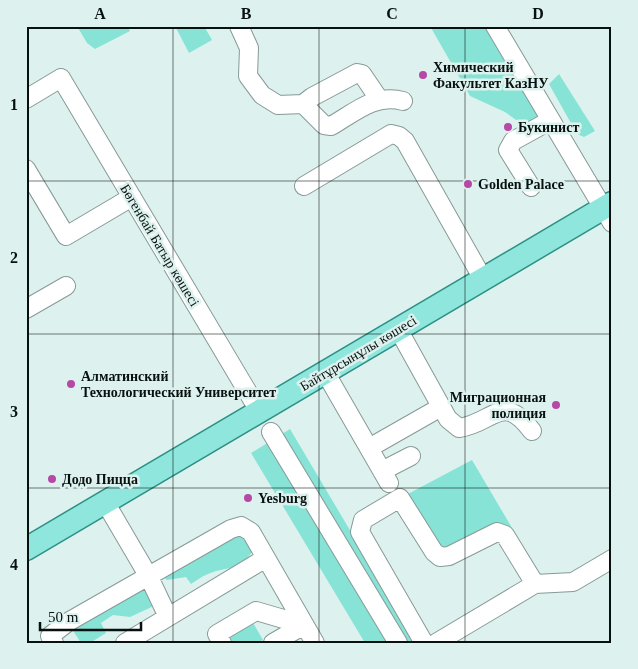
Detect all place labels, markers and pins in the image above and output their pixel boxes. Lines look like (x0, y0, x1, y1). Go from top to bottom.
place label: Химический Факультет КазНУ (433, 60, 549, 91)
marker: Химический Факультет КазНУ (417, 69, 429, 81)
place label: Букинист (518, 120, 579, 135)
marker: Букинист (502, 121, 514, 133)
place label: Golden Palace (478, 177, 564, 192)
marker: Golden Palace (462, 178, 474, 190)
place label: Алматинский Технологический Университет (81, 369, 276, 400)
marker: Алматинский Технологический Университет (65, 378, 77, 390)
place label: Миграционная полиция (450, 390, 546, 421)
marker: Миграционная полиция (550, 399, 562, 411)
place label: Додо Пицца (62, 472, 138, 487)
marker: Додо Пицца (46, 473, 58, 485)
place label: Yesburg (258, 491, 307, 506)
marker: Yesburg (242, 492, 254, 504)

